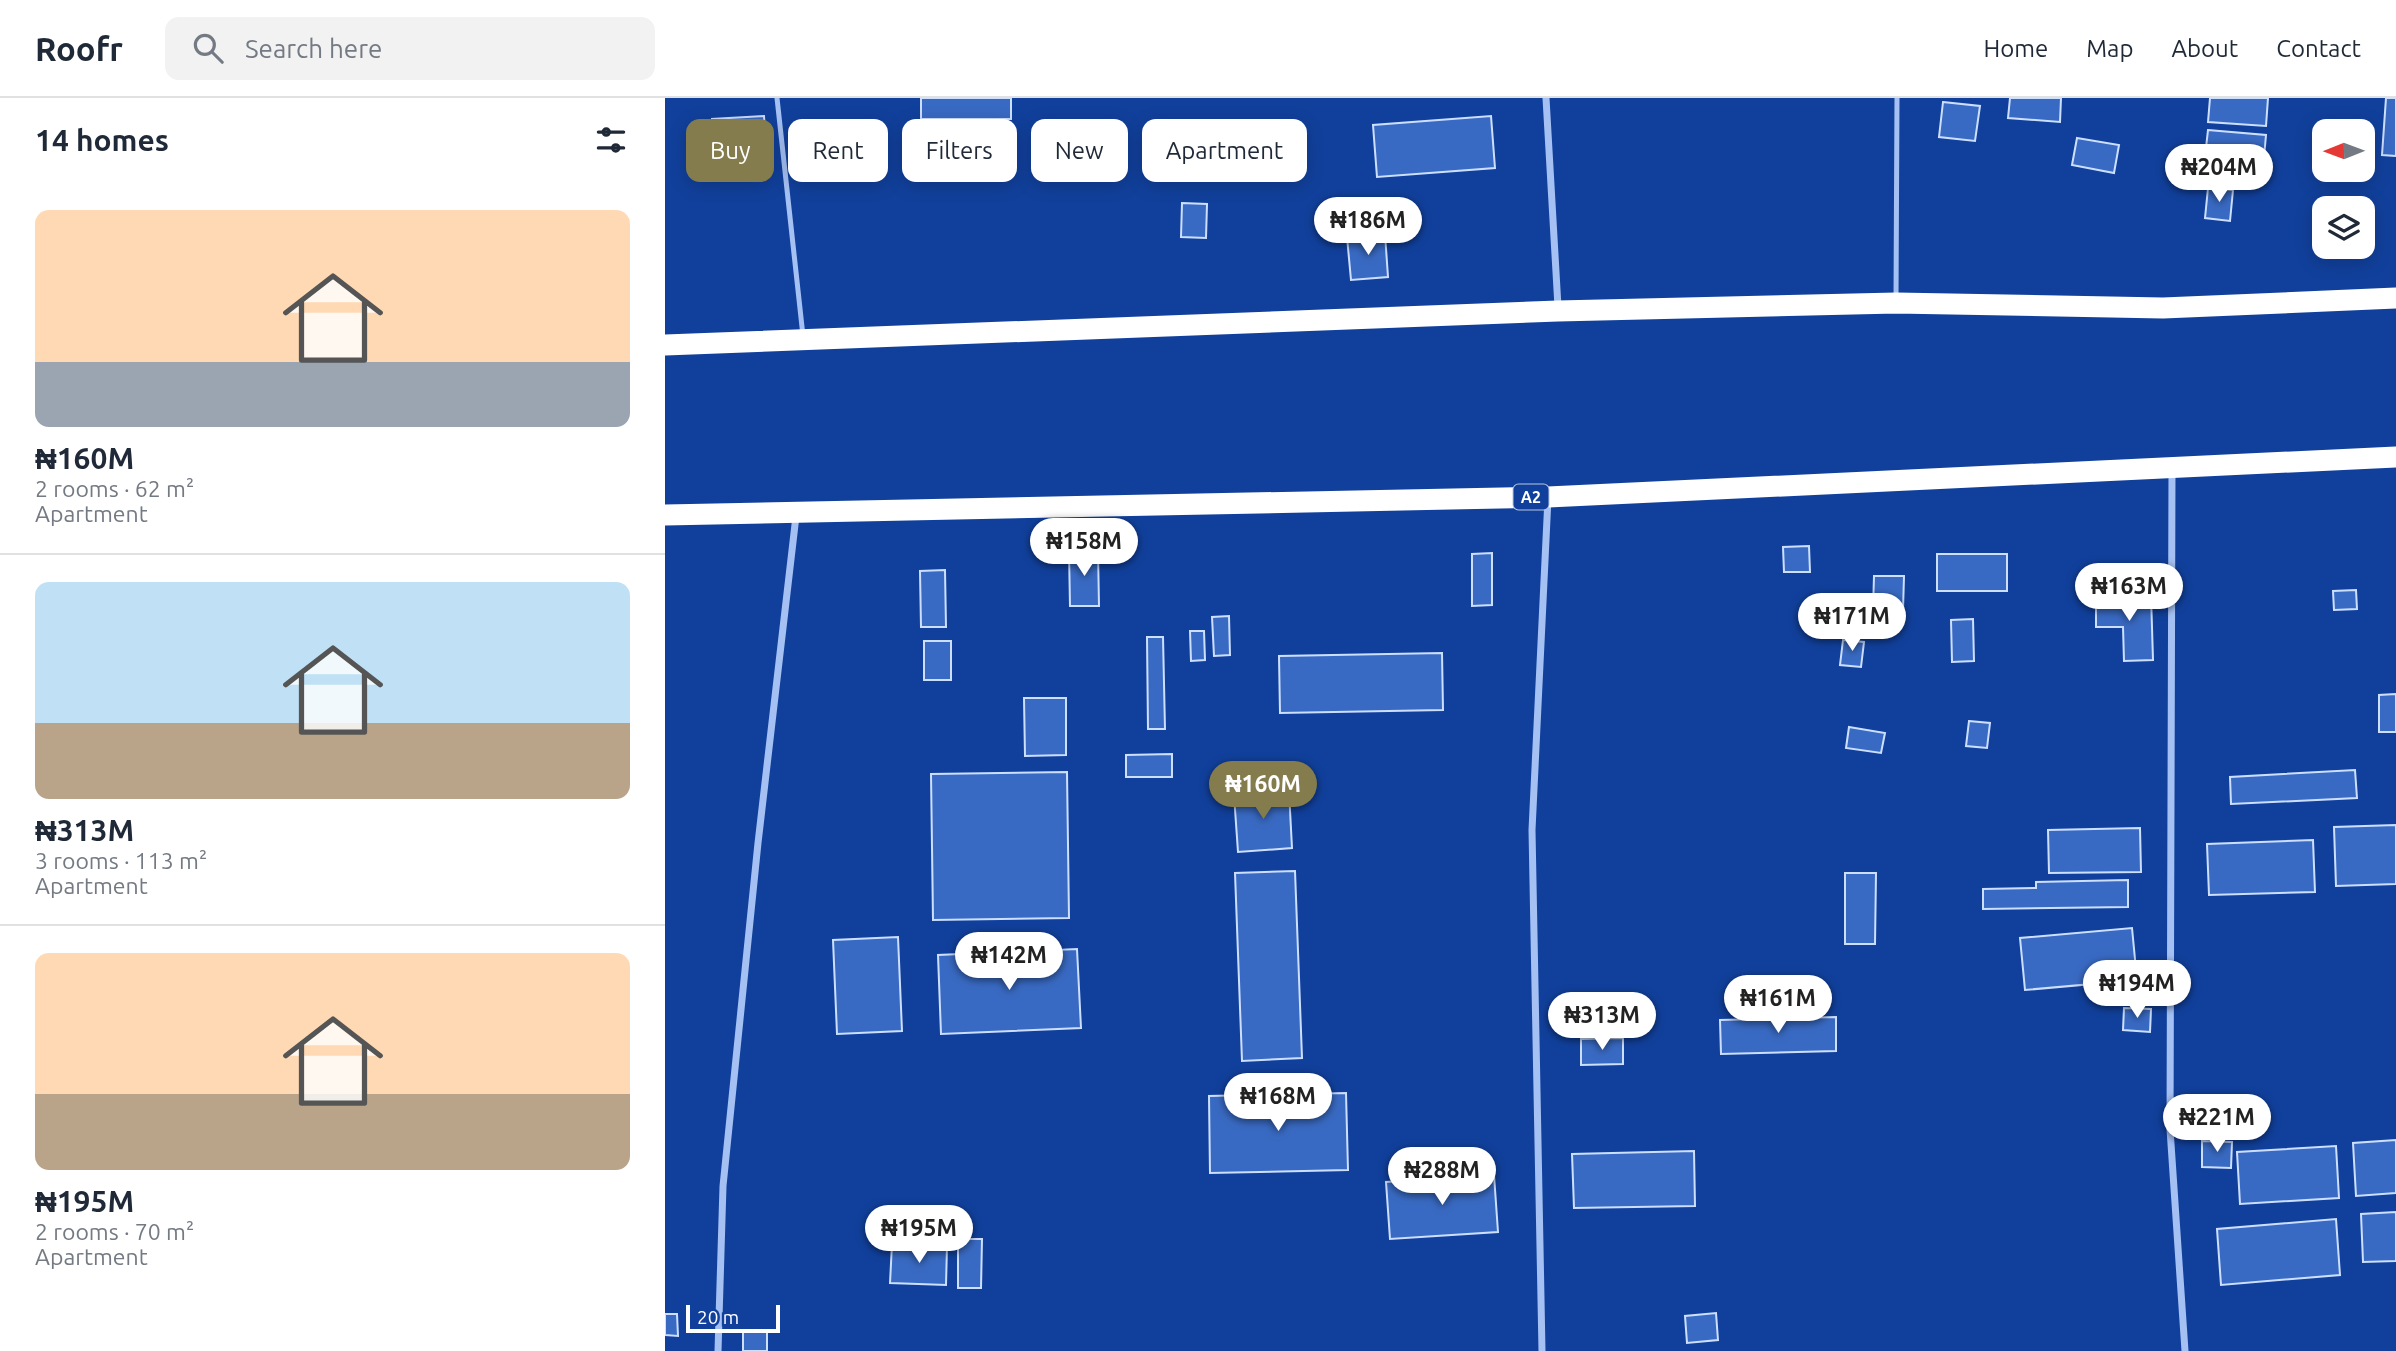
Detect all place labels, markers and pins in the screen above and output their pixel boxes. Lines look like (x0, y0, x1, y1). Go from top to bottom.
pin: ₦204M (2170, 144, 2268, 204)
pin: ₦186M (1319, 198, 1417, 257)
pin: ₦158M (1035, 518, 1133, 578)
pin: ₦163M (2080, 564, 2178, 623)
pin: ₦171M (1803, 594, 1901, 653)
pin: ₦160M (1214, 762, 1312, 821)
pin: ₦142M (960, 932, 1058, 992)
pin: ₦194M (2088, 960, 2186, 1020)
pin: ₦161M (1729, 976, 1827, 1035)
pin: ₦313M (1553, 992, 1651, 1052)
pin: ₦168M (1229, 1074, 1327, 1133)
pin: ₦221M (2168, 1094, 2266, 1154)
pin: ₦288M (1393, 1148, 1491, 1207)
pin: ₦195M (870, 1206, 968, 1265)

